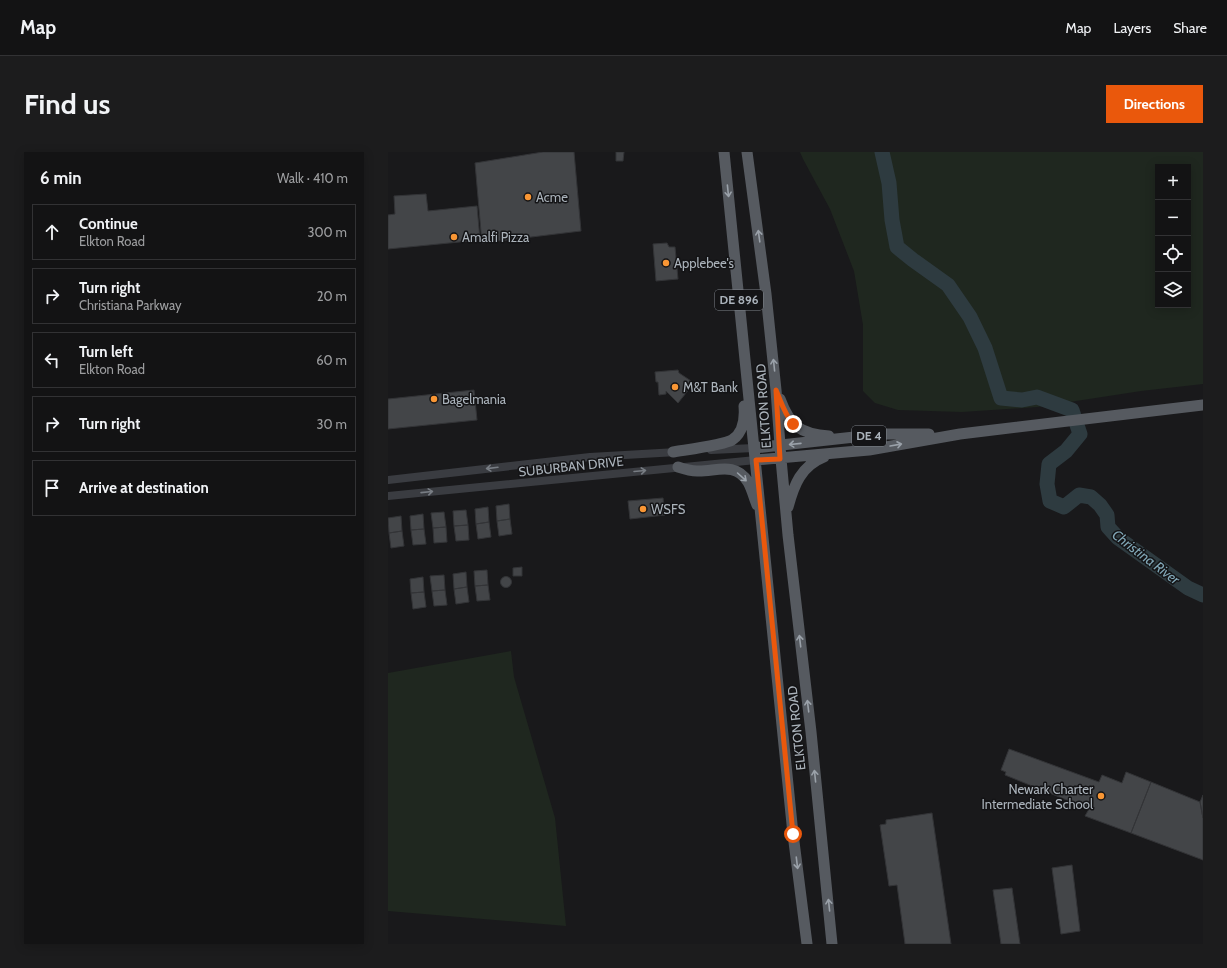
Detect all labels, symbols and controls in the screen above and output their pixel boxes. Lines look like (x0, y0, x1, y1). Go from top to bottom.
text: Map (20, 16, 56, 39)
text: Map (1066, 19, 1091, 37)
text: Layers (1113, 19, 1151, 37)
text: Share (1173, 19, 1207, 37)
button: Directions (1106, 85, 1203, 123)
text: Find us (24, 87, 110, 121)
map controls (1155, 164, 1191, 308)
button: + (1155, 164, 1191, 200)
text: 6 min (40, 168, 82, 188)
text: Walk · 410 m (277, 170, 348, 186)
one-way arrow (724, 184, 731, 197)
place label: Acme (536, 189, 568, 205)
marker: Acme (523, 192, 533, 202)
button: − (1155, 200, 1191, 236)
text: Continue (79, 215, 138, 233)
icon: ahead (41, 221, 63, 243)
text: 300 m (307, 224, 347, 240)
place label: Amalfi Pizza (462, 229, 530, 245)
one-way arrow (755, 230, 763, 243)
marker: Amalfi Pizza (449, 232, 459, 242)
text: Elkton Road (79, 233, 145, 249)
button: locate (1155, 236, 1191, 272)
place label: Applebee's (674, 255, 735, 271)
marker: Applebee's (661, 258, 671, 268)
button: layers (1155, 272, 1191, 308)
text: Turn right (79, 279, 140, 297)
icon: right (41, 285, 63, 307)
text: 20 m (317, 288, 347, 304)
road number: DE 896 (715, 290, 763, 310)
text: Christiana Parkway (79, 297, 181, 313)
text: Turn left (79, 343, 133, 361)
icon: left (41, 349, 63, 371)
text: 60 m (316, 352, 347, 368)
one-way arrow (770, 359, 777, 372)
text: Elkton Road (79, 361, 145, 377)
street label: ELKTON ROAD (752, 363, 774, 449)
place label: M&T Bank (683, 379, 738, 395)
marker: M&T Bank (670, 382, 680, 392)
place label: Bagelmania (442, 391, 507, 407)
marker: Bagelmania (429, 394, 439, 404)
icon: right (41, 413, 63, 435)
text: Turn right (79, 415, 140, 433)
route end (784, 415, 802, 433)
text: 30 m (317, 416, 347, 432)
road number: DE 4 (852, 426, 886, 446)
one-way arrow (789, 440, 802, 448)
one-way arrow (889, 441, 902, 449)
street label: SUBURBAN DRIVE (518, 453, 624, 479)
one-way arrow (486, 464, 499, 472)
one-way arrow (633, 467, 646, 475)
one-way arrow (737, 472, 747, 481)
icon: arrive (41, 477, 63, 499)
text: Arrive at destination (79, 479, 209, 497)
one-way arrow (420, 489, 433, 496)
place label: WSFS (651, 501, 686, 517)
marker: WSFS (638, 504, 648, 514)
water label: Christina River (1109, 526, 1184, 589)
one-way arrow (797, 635, 804, 648)
street label: ELKTON ROAD (784, 685, 808, 771)
one-way arrow (804, 700, 811, 713)
one-way arrow (811, 770, 818, 783)
place label: Newark Charter Intermediate School (982, 781, 1094, 812)
marker: Newark Charter Intermediate School (1096, 791, 1106, 801)
route start (784, 825, 802, 843)
one-way arrow (793, 856, 801, 869)
one-way arrow (825, 899, 832, 912)

